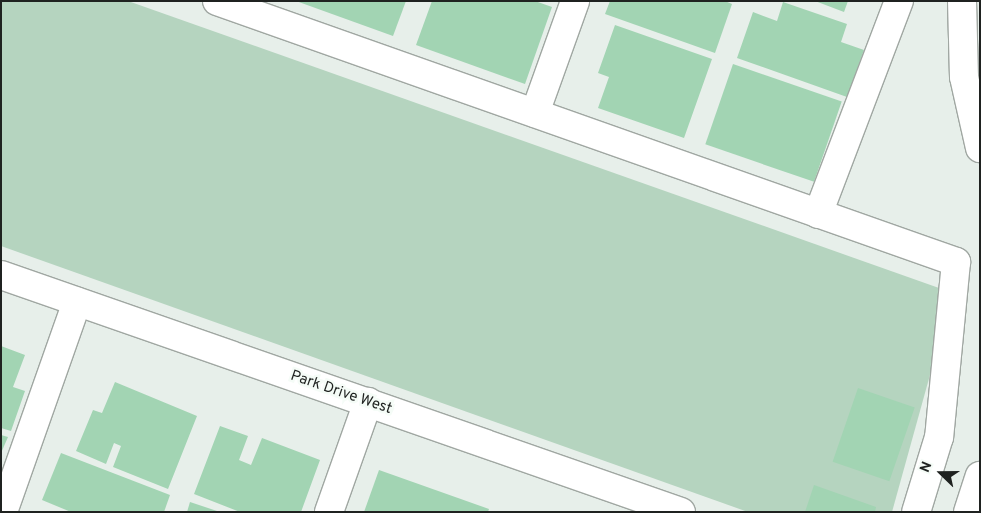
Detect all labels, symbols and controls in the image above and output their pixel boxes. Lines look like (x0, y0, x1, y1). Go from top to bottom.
street label: Park Drive West (288, 367, 394, 419)
north arrow (916, 448, 966, 498)
text: N (917, 459, 936, 475)

